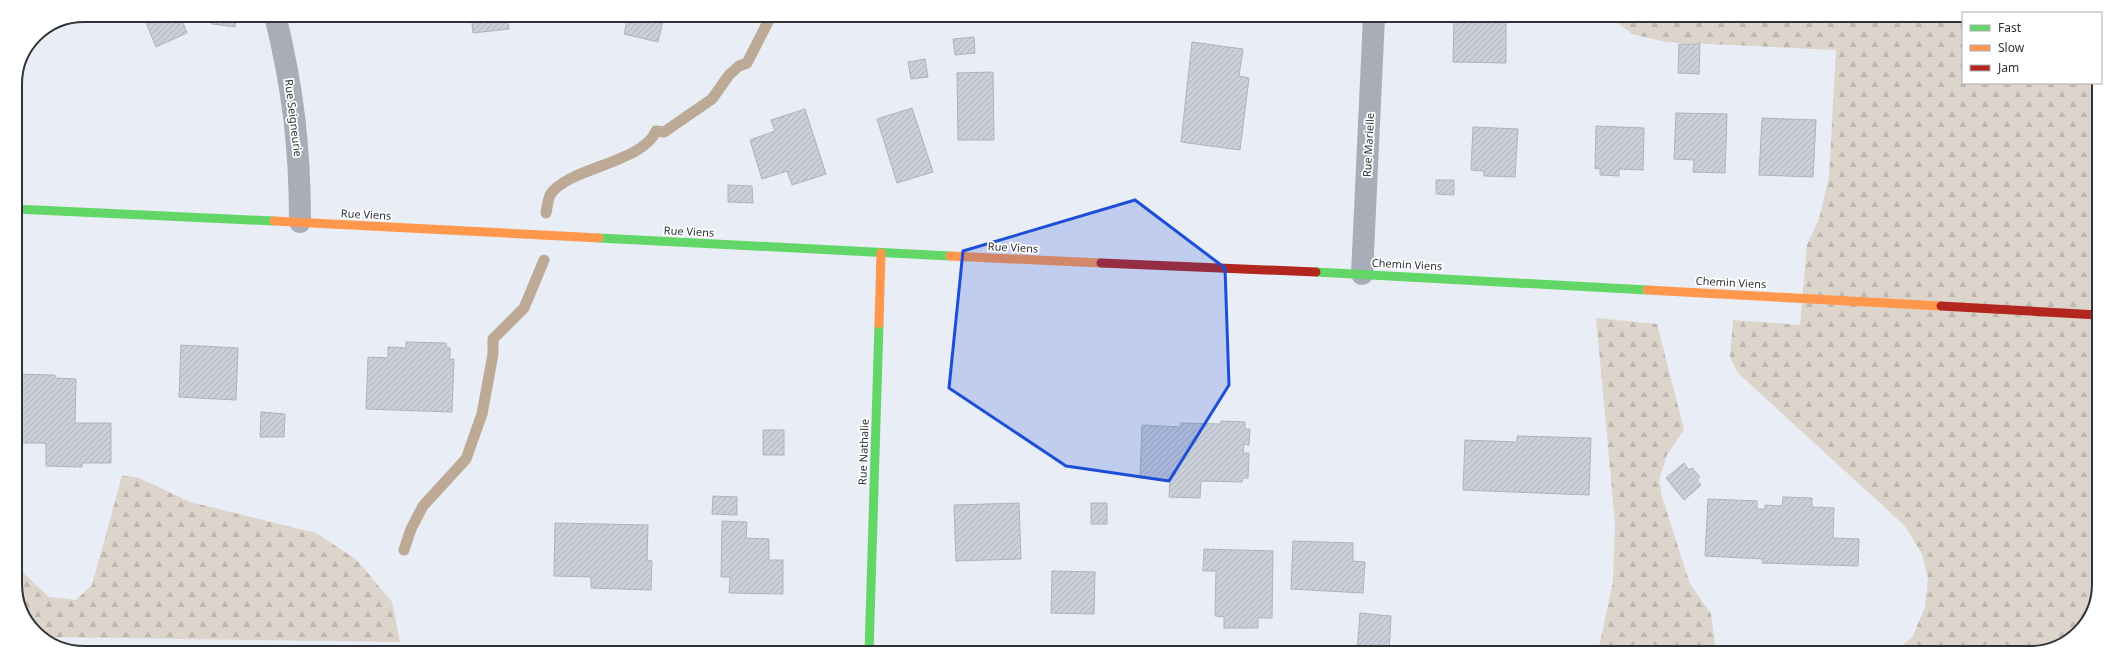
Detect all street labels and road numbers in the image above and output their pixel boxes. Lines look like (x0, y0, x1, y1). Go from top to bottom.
street label: Rue Seigneurie (282, 78, 306, 158)
street label: Rue Marielle (1359, 112, 1377, 178)
street label: Rue Viens (340, 205, 392, 223)
street label: Rue Viens (663, 222, 715, 240)
street label: Rue Viens (987, 238, 1039, 256)
street label: Chemin Viens (1371, 255, 1443, 273)
street label: Chemin Viens (1695, 273, 1767, 291)
street label: Rue Nathalie (854, 419, 872, 485)

